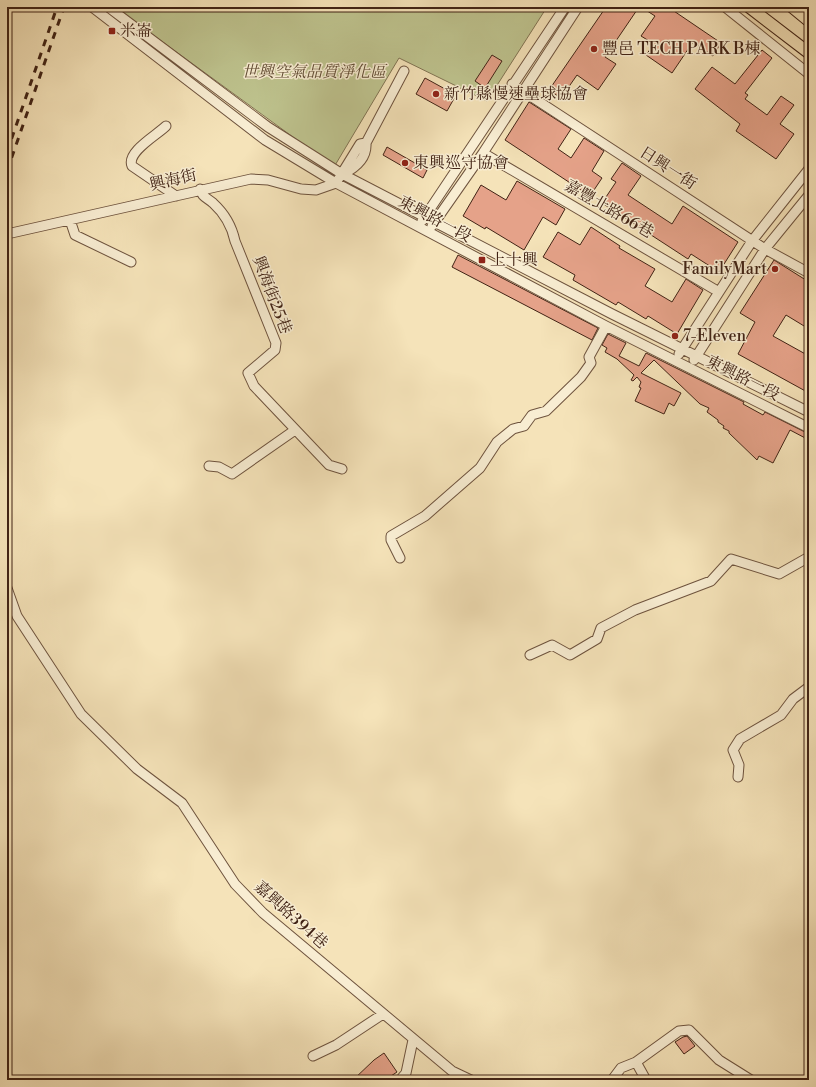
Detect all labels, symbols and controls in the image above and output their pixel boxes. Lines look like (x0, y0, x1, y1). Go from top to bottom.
place label: 米崙 (120, 21, 152, 41)
marker: 米崙 (107, 26, 117, 36)
place label: 豐邑 TECH PARK B棟 (602, 39, 760, 59)
marker: 豐邑 TECH PARK B棟 (589, 44, 599, 54)
park label: 世興空氣品質淨化區 (242, 62, 388, 82)
place label: 新竹縣慢速壘球協會 (444, 84, 588, 104)
marker: 新竹縣慢速壘球協會 (431, 89, 441, 99)
street label: 日興一街 (636, 142, 700, 194)
place label: 東興巡守協會 (413, 153, 509, 173)
marker: 東興巡守協會 (400, 158, 410, 168)
street label: 興海街 (147, 165, 199, 195)
street label: 嘉豐北路66巷 (561, 175, 657, 243)
street label: 東興路一段 (395, 191, 475, 247)
place label: 上十興 (490, 250, 538, 270)
street label: 興海街25巷 (248, 253, 296, 337)
marker: 上十興 (477, 255, 487, 265)
place label: FamilyMart (682, 259, 767, 279)
marker: FamilyMart (770, 264, 780, 274)
place label: 7-Eleven (683, 326, 746, 346)
marker: 7-Eleven (670, 331, 680, 341)
street label: 東興路一段 (703, 351, 783, 405)
street label: 嘉興路394巷 (250, 877, 332, 953)

